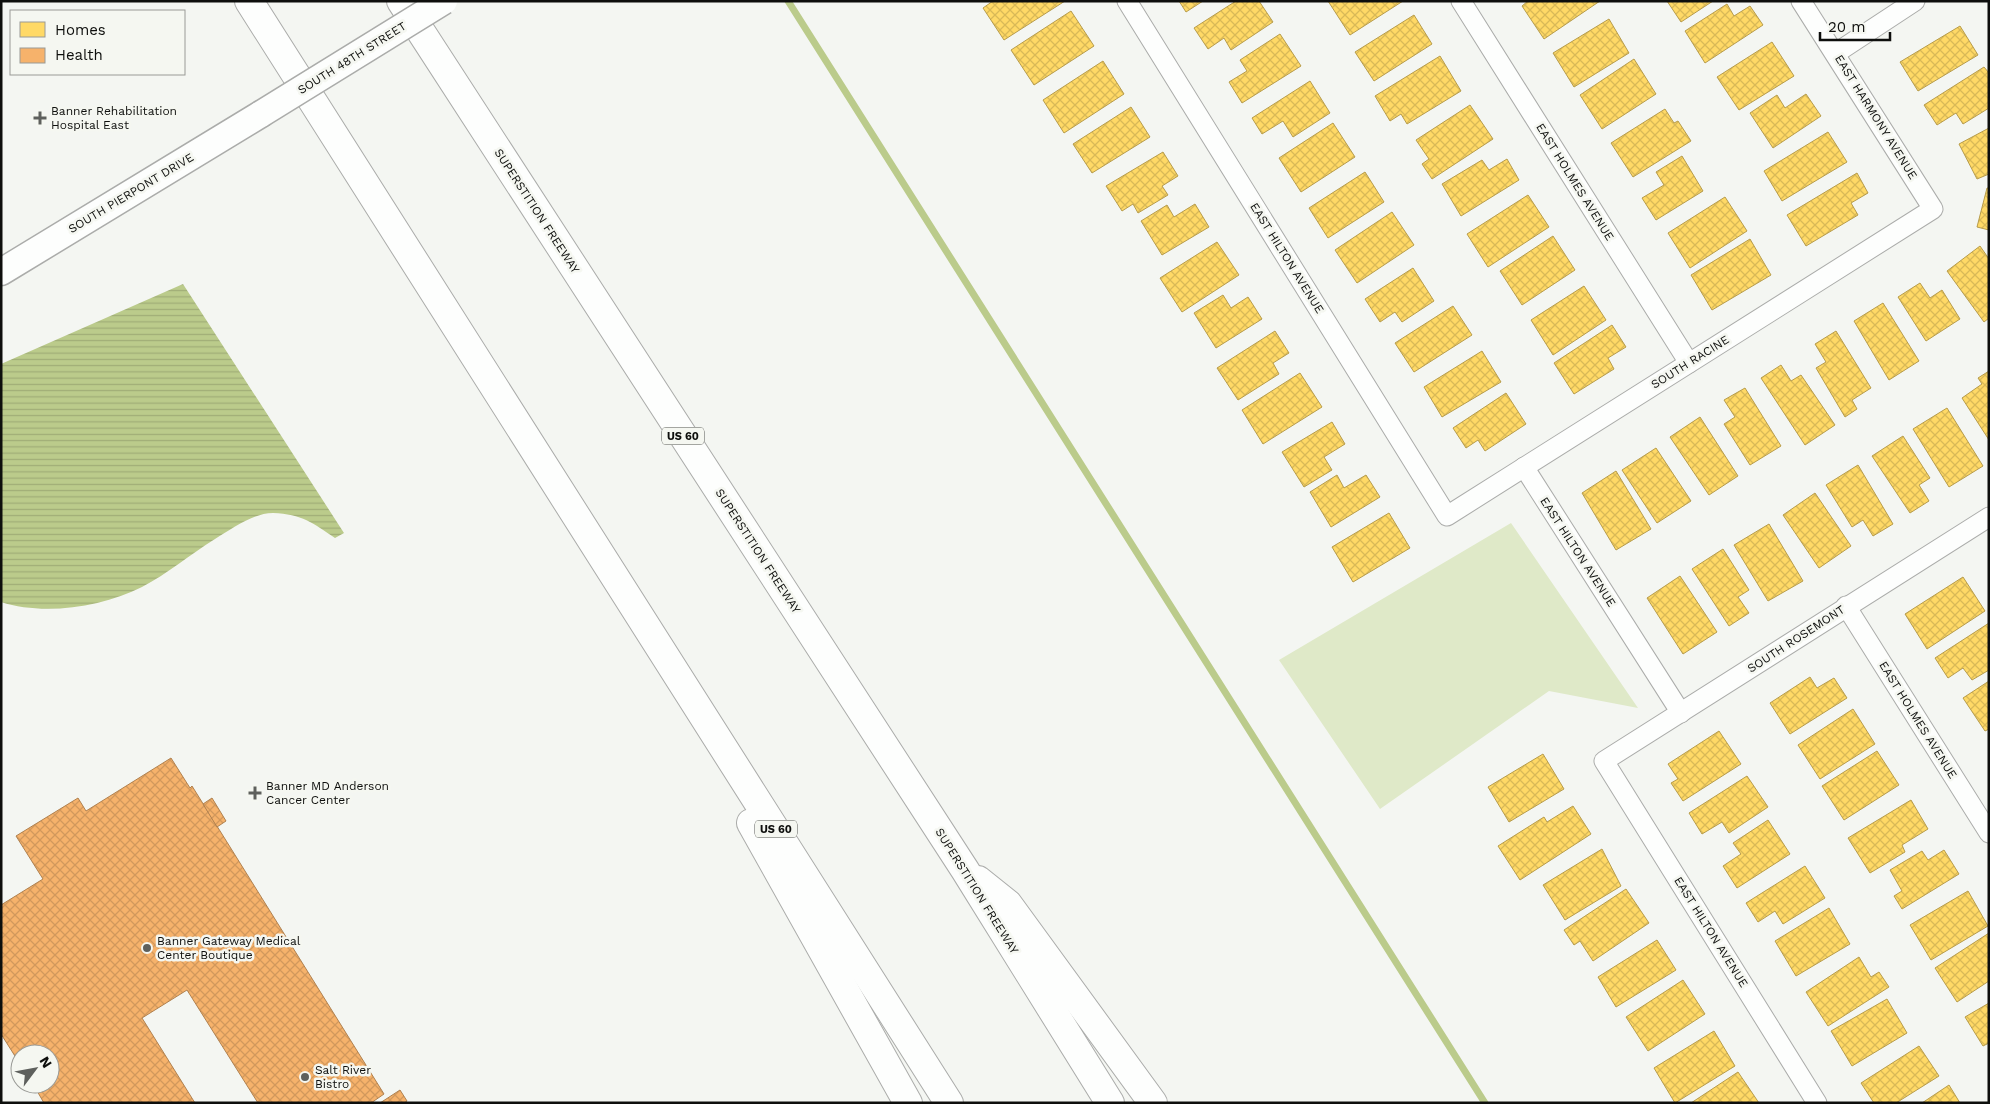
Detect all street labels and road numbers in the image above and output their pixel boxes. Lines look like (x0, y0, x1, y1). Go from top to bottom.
street label: SOUTH 48TH STREET (295, 19, 409, 97)
street label: EAST HARMONY AVENUE (1832, 52, 1920, 182)
street label: EAST HOLMES AVENUE (1533, 121, 1617, 243)
street label: SUPERSTITION FREEWAY (491, 146, 583, 276)
street label: SOUTH PIERPONT DRIVE (66, 150, 196, 236)
street label: EAST HILTON AVENUE (1247, 200, 1327, 316)
street label: SOUTH RACINE (1648, 332, 1732, 392)
road number: US 60 (662, 428, 704, 444)
street label: SUPERSTITION FREEWAY (712, 486, 804, 616)
street label: EAST HILTON AVENUE (1537, 495, 1619, 610)
street label: SOUTH ROSEMONT (1745, 602, 1847, 676)
street label: EAST HOLMES AVENUE (1876, 659, 1960, 781)
road number: US 60 (755, 821, 797, 838)
street label: SUPERSTITION FREEWAY (932, 826, 1022, 957)
street label: EAST HILTON AVENUE (1671, 874, 1751, 990)

